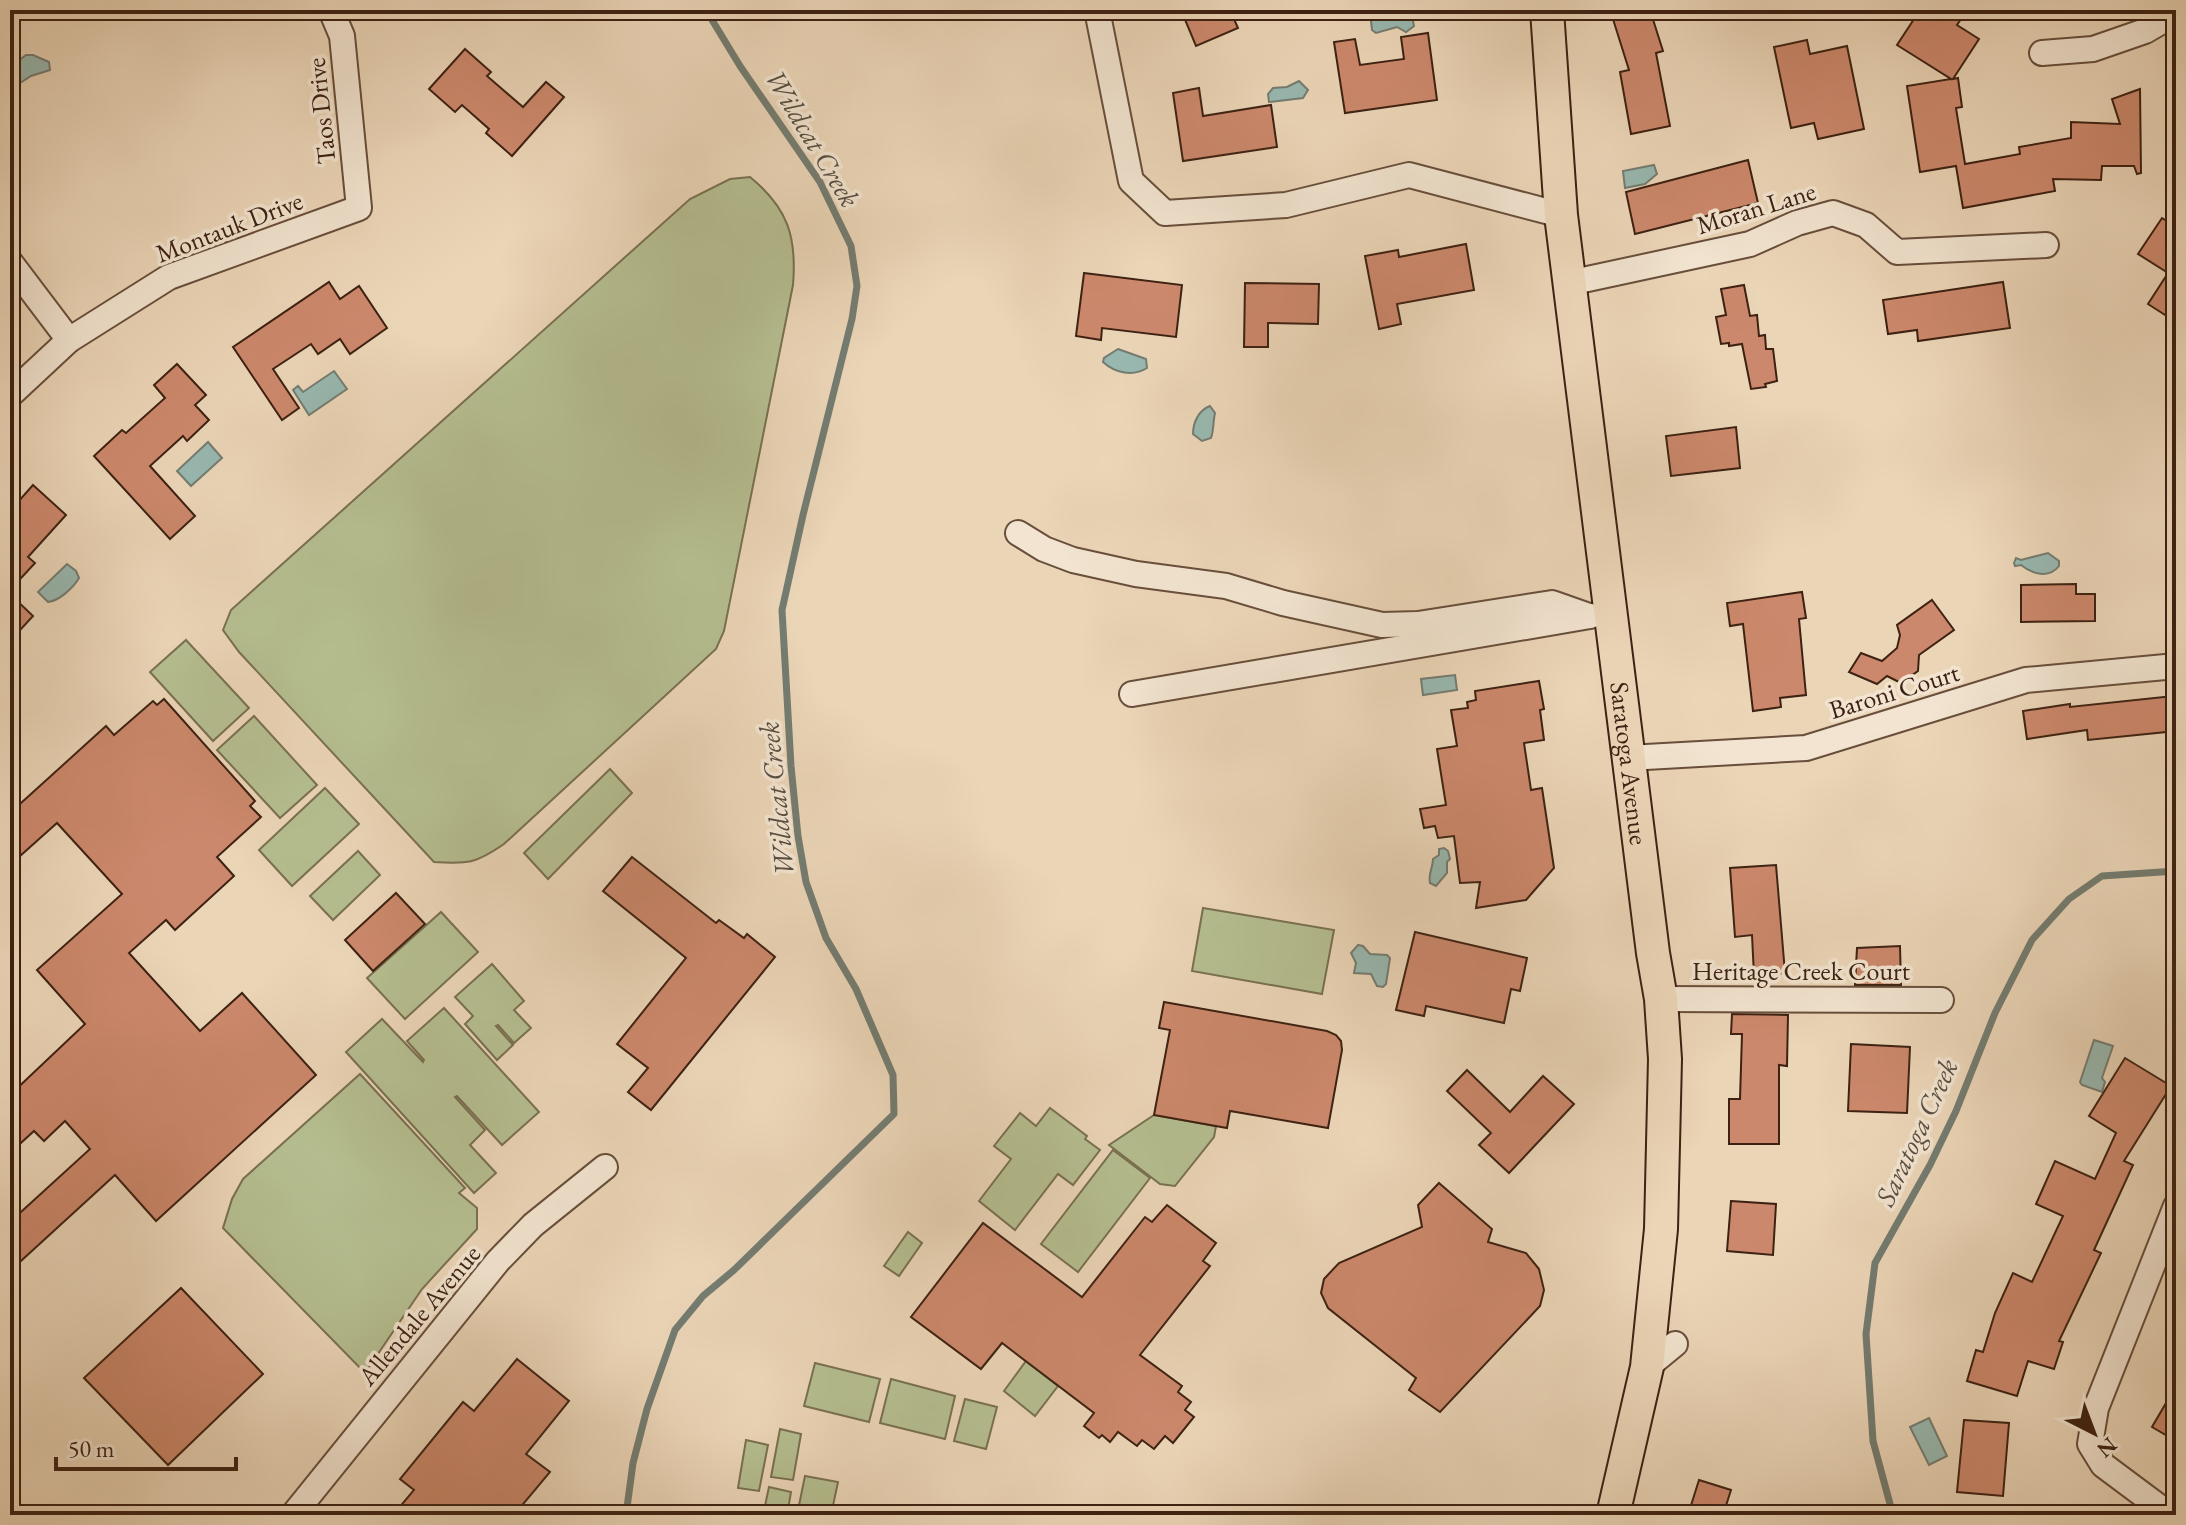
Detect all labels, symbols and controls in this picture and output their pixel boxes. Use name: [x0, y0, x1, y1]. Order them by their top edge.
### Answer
street label: Taos Drive: [298, 56, 344, 166]
water label: Wildcat Creek: [758, 62, 868, 214]
street label: Moran Lane: [1692, 174, 1820, 242]
street label: Montauk Drive: [151, 183, 307, 271]
street label: Baroni Court: [1825, 655, 1963, 727]
street label: Saratoga Avenue: [1602, 680, 1656, 847]
water label: Wildcat Creek: [750, 720, 802, 878]
street label: Heritage Creek Court: [1692, 954, 1910, 988]
water label: Saratoga Creek: [1866, 1052, 1966, 1212]
street label: Allendale Avenue: [349, 1237, 488, 1393]
north arrow: [2054, 1393, 2134, 1473]
scale bar: [56, 1421, 236, 1471]
text: N: [2091, 1431, 2123, 1464]
text: 50 m: [68, 1433, 115, 1464]

